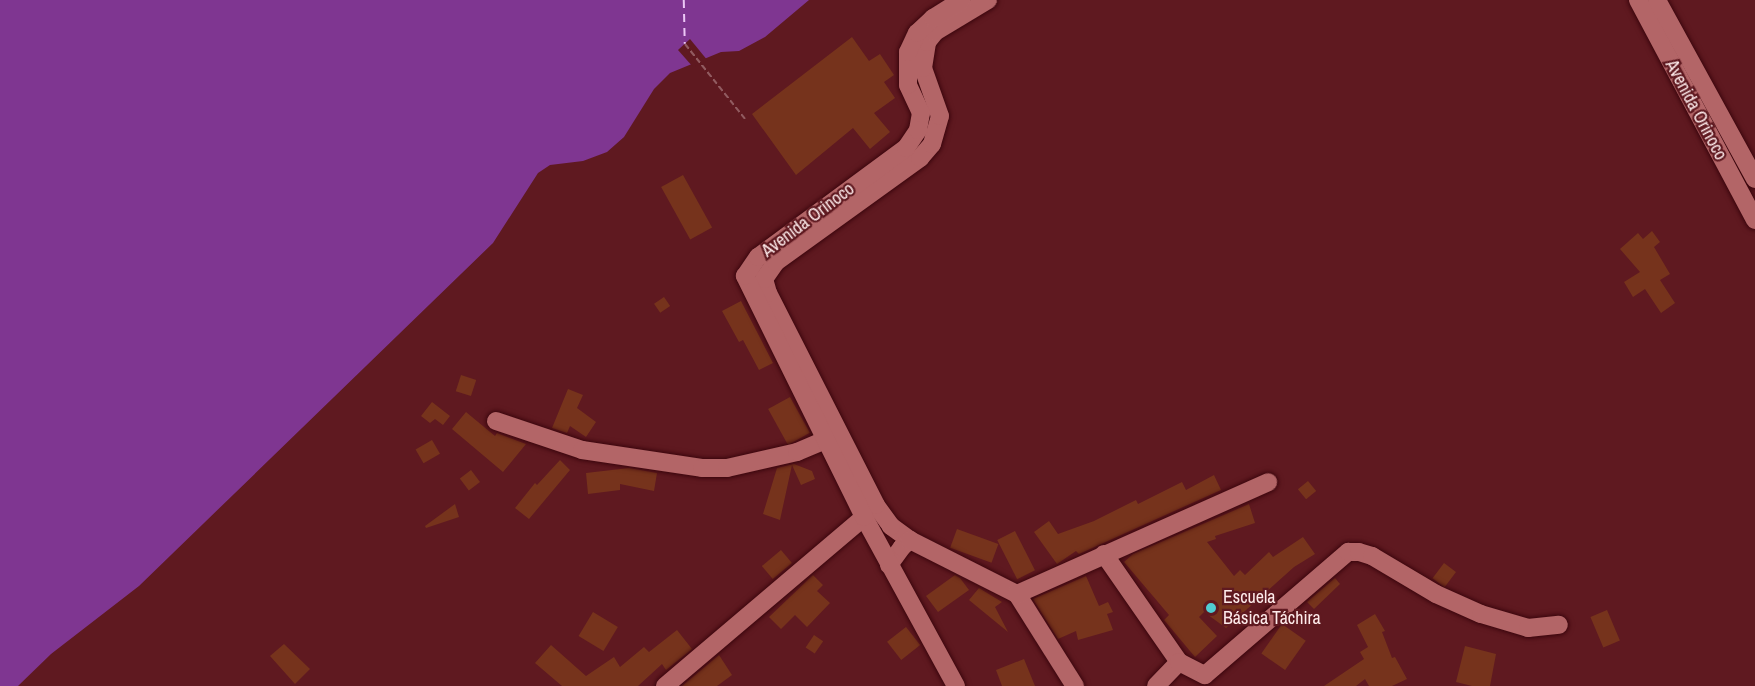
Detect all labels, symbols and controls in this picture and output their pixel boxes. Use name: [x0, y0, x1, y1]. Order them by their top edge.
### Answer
street label: Avenida Orinoco: [1661, 56, 1731, 164]
street label: Avenida Orinoco: [757, 178, 859, 262]
place label: Escuela Básica Táchira: [1223, 587, 1321, 630]
marker: Escuela Básica Táchira: [1204, 601, 1218, 615]

